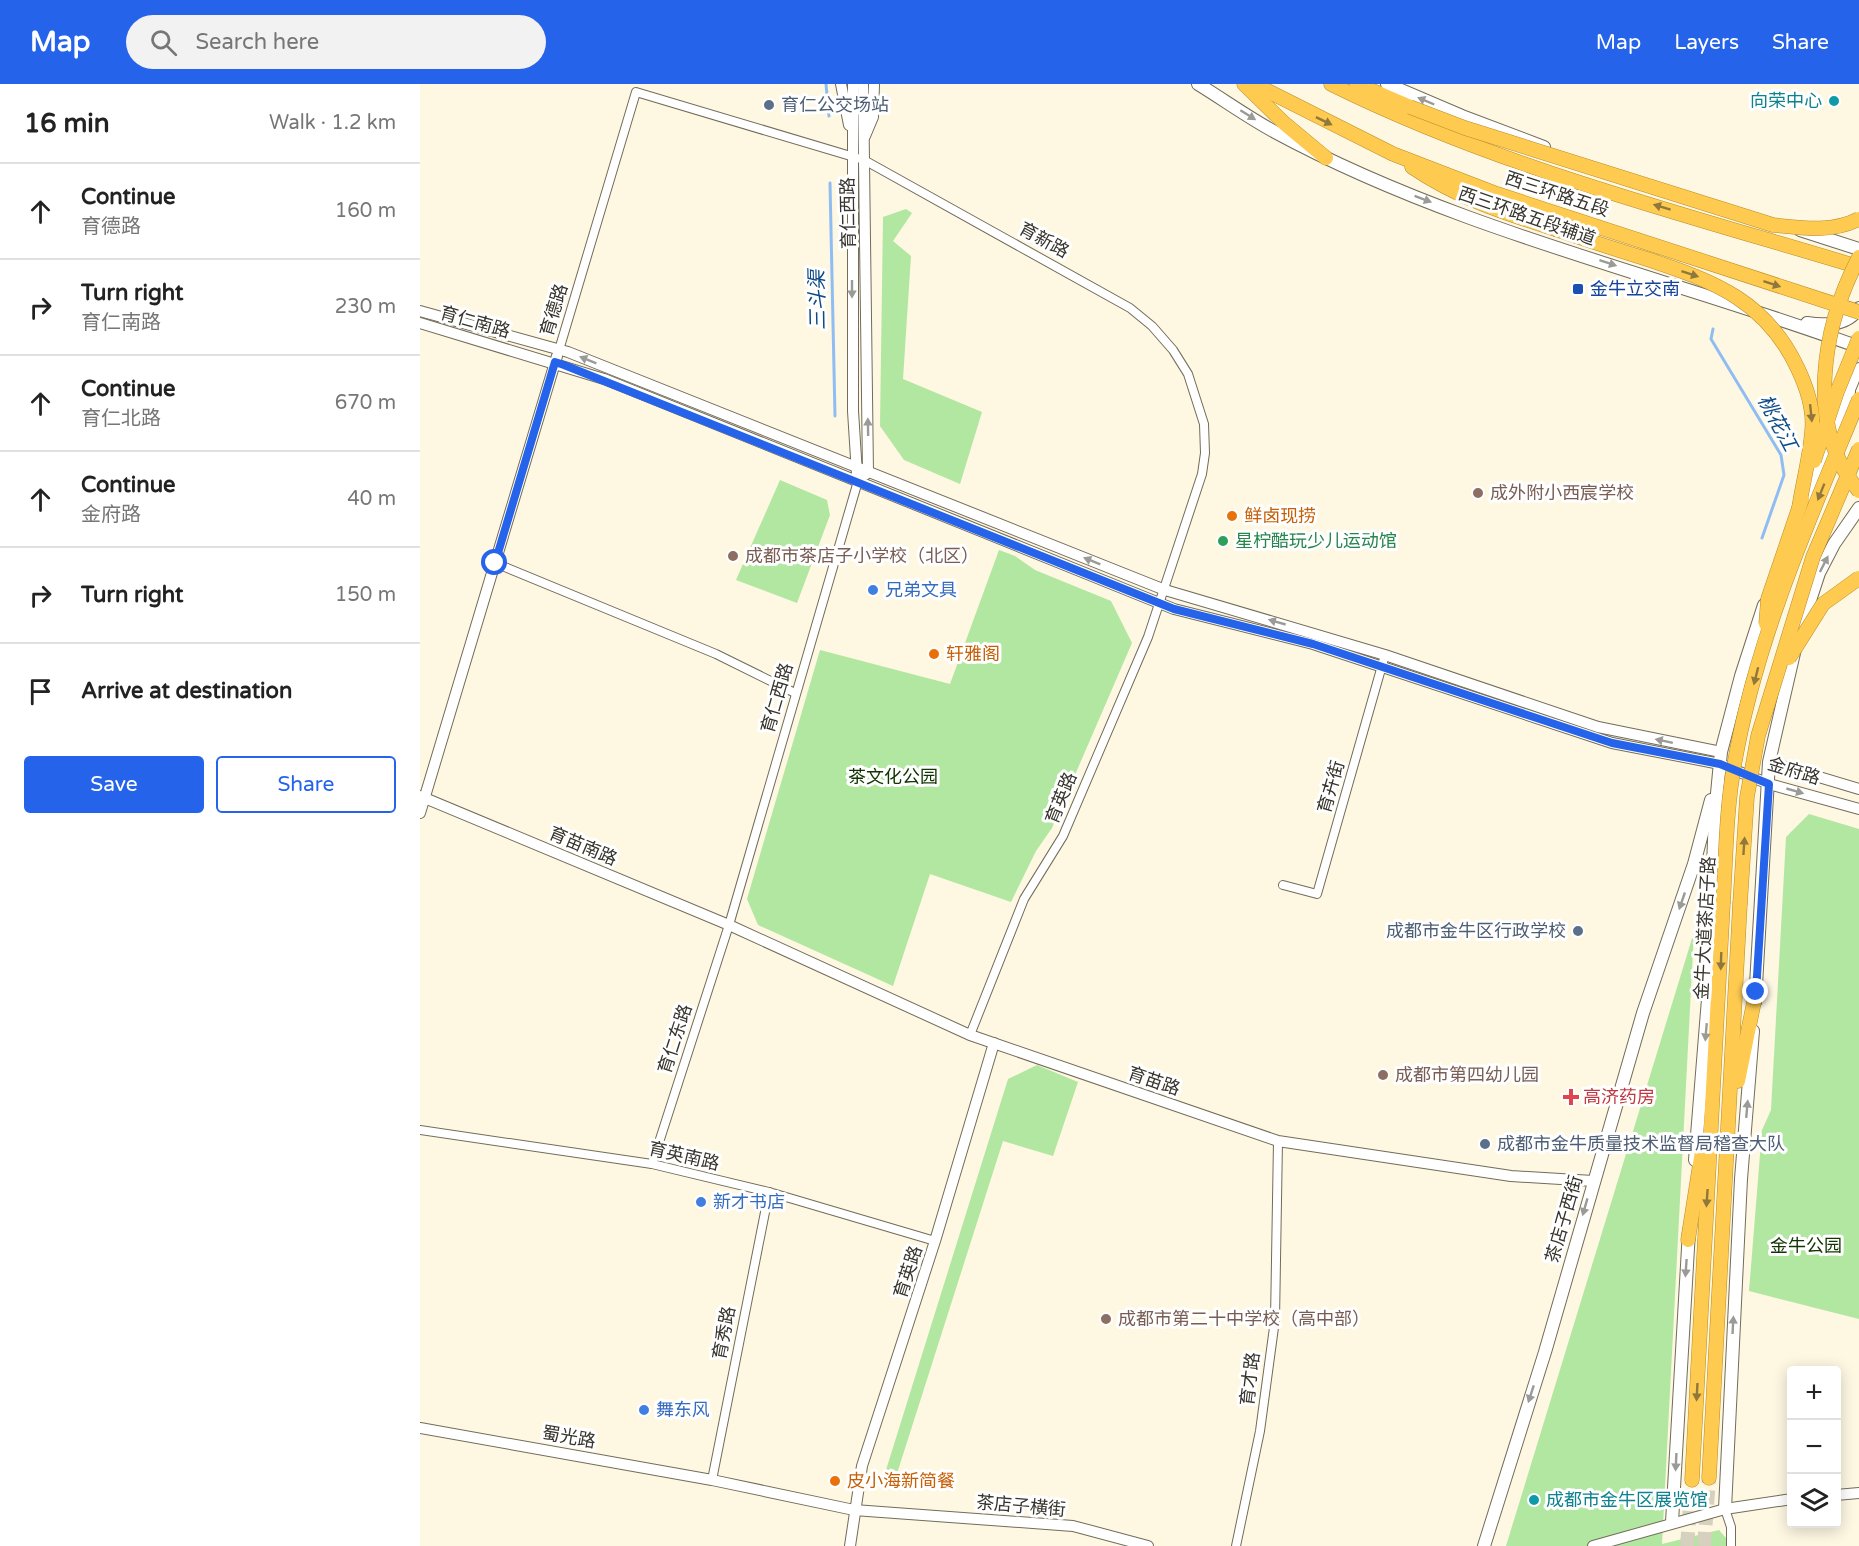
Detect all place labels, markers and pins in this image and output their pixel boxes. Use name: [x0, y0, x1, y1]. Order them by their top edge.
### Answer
place label: 向荣中心: [1750, 90, 1822, 112]
place label: 育仁公交场站: [781, 94, 889, 116]
marker: 向荣中心: [1827, 94, 1841, 108]
marker: 育仁公交场站: [762, 98, 776, 112]
place label: 金牛立交南: [1590, 278, 1680, 300]
marker: 金牛立交南: [1571, 282, 1585, 296]
place label: 成外附小西宸学校: [1490, 482, 1634, 504]
marker: 成外附小西宸学校: [1471, 486, 1485, 500]
place label: 鲜卤现捞: [1244, 505, 1316, 527]
marker: 鲜卤现捞: [1225, 509, 1239, 523]
place label: 星柠酷玩少儿运动馆: [1235, 530, 1397, 552]
marker: 星柠酷玩少儿运动馆: [1216, 534, 1230, 548]
place label: 成都市茶店子小学校（北区）: [745, 545, 979, 567]
marker: 成都市茶店子小学校（北区）: [726, 549, 740, 563]
place label: 兄弟文具: [885, 579, 957, 601]
marker: 兄弟文具: [866, 583, 880, 597]
place label: 轩雅阁: [946, 643, 1000, 665]
marker: 轩雅阁: [927, 647, 941, 661]
place label: 成都市金牛区行政学校: [1386, 920, 1566, 942]
marker: 成都市金牛区行政学校: [1571, 924, 1585, 938]
place label: 成都市第四幼儿园: [1395, 1064, 1539, 1086]
marker: 成都市第四幼儿园: [1376, 1068, 1390, 1082]
place label: 高济药房: [1583, 1086, 1655, 1108]
marker: 高济药房: [1564, 1090, 1578, 1104]
place label: 成都市金牛质量技术监督局稽查大队: [1497, 1133, 1785, 1155]
marker: 成都市金牛质量技术监督局稽查大队: [1478, 1137, 1492, 1151]
place label: 新才书店: [713, 1191, 785, 1213]
marker: 新才书店: [694, 1195, 708, 1209]
place label: 成都市第二十中学校（高中部）: [1118, 1308, 1370, 1330]
marker: 成都市第二十中学校（高中部）: [1099, 1312, 1113, 1326]
place label: 舞东风: [656, 1399, 710, 1421]
marker: 舞东风: [637, 1403, 651, 1417]
place label: 皮小海新简餐: [847, 1470, 955, 1492]
marker: 皮小海新简餐: [828, 1474, 842, 1488]
place label: 成都市金牛区展览馆: [1546, 1489, 1708, 1511]
marker: 成都市金牛区展览馆: [1527, 1493, 1541, 1507]

